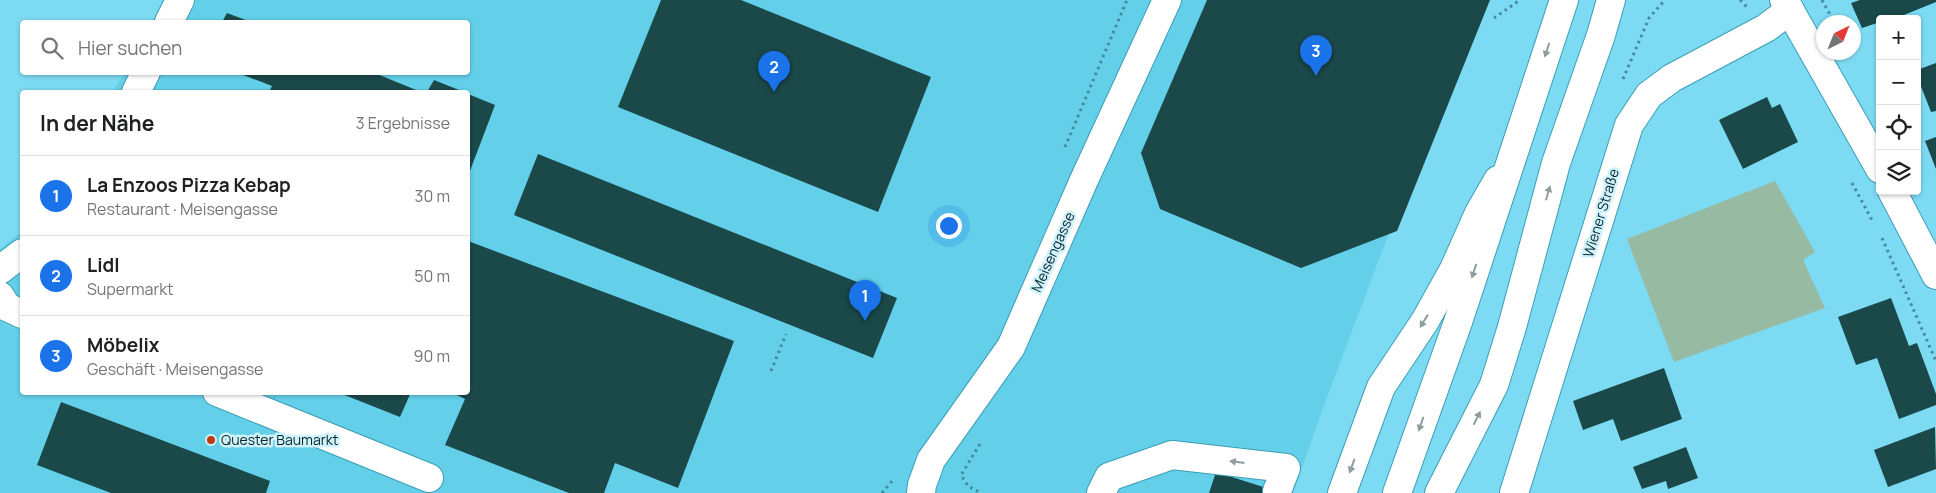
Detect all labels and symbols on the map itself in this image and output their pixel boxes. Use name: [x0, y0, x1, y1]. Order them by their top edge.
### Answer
north arrow: [1816, 15, 1861, 60]
pin: 3: [1300, 35, 1332, 76]
one-way arrow: [1543, 42, 1551, 57]
pin: 2: [758, 51, 790, 92]
street label: Wiener Straße: [1578, 166, 1623, 259]
one-way arrow: [1544, 186, 1552, 201]
street label: Meisengasse: [1026, 209, 1079, 295]
your location: [936, 213, 962, 239]
one-way arrow: [1470, 263, 1478, 278]
pin: 1: [849, 280, 881, 321]
one-way arrow: [1419, 315, 1429, 328]
one-way arrow: [1473, 411, 1481, 425]
one-way arrow: [1417, 417, 1425, 432]
place label: Quester Baumarkt: [221, 430, 339, 449]
marker: Quester Baumarkt: [205, 434, 217, 446]
one-way arrow: [1229, 458, 1245, 466]
one-way arrow: [1348, 458, 1355, 473]

